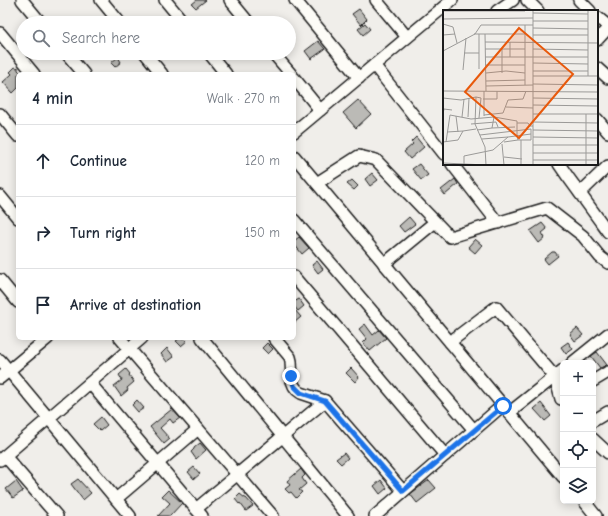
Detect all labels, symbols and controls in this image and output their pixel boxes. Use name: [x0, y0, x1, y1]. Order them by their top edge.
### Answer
inset map: [443, 10, 598, 165]
search box: [16, 16, 296, 60]
icon: search: [30, 27, 52, 49]
text: Search here: [62, 29, 140, 47]
text: 4 min: [32, 89, 73, 108]
text: Walk · 270 m: [207, 91, 280, 106]
icon: ahead: [32, 150, 54, 172]
text: Continue: [70, 152, 127, 170]
text: 120 m: [245, 153, 280, 168]
icon: right: [32, 222, 54, 244]
text: Turn right: [70, 224, 136, 242]
text: 150 m: [245, 225, 280, 240]
icon: arrive: [32, 294, 54, 316]
text: Arrive at destination: [70, 296, 201, 314]
map controls: [560, 360, 596, 504]
button: +: [560, 360, 596, 396]
route end: [282, 367, 300, 385]
button: −: [560, 396, 596, 432]
route start: [494, 397, 512, 415]
button: locate: [560, 432, 596, 468]
button: layers: [560, 468, 596, 504]

